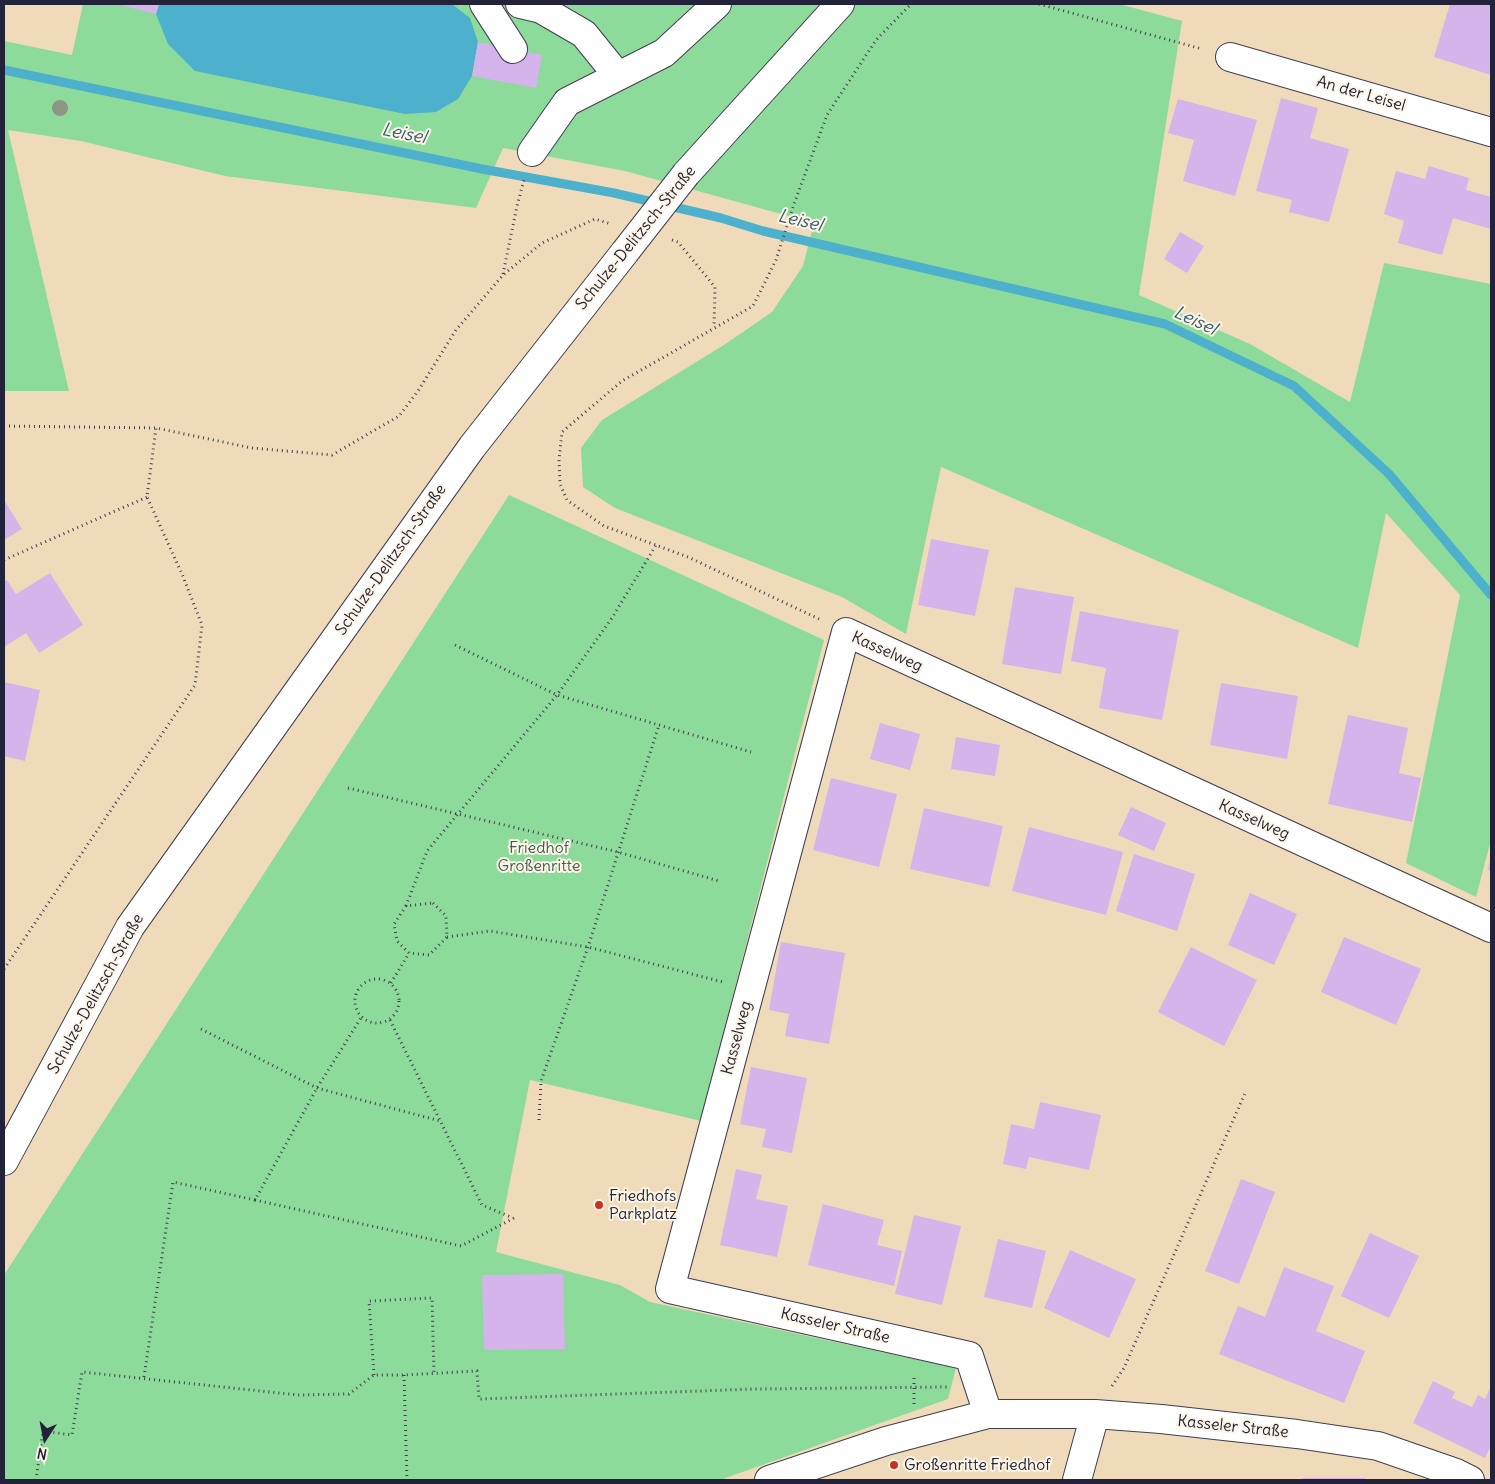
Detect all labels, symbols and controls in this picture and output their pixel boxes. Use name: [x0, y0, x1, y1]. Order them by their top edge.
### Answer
street label: An der Leisel: [1314, 72, 1408, 116]
water label: Leisel: [380, 119, 428, 149]
street label: Schulze-Delitzsch-Straße: [572, 162, 700, 314]
water label: Leisel: [776, 205, 824, 237]
water label: Leisel: [1170, 302, 1220, 340]
street label: Schulze-Delitzsch-Straße: [332, 481, 450, 639]
street label: Kasselweg: [848, 628, 926, 676]
street label: Kasselweg: [1215, 796, 1293, 844]
park label: Friedhof Großenritte: [498, 838, 580, 876]
street label: Schulze-Delitzsch-Straße: [44, 911, 148, 1077]
street label: Kasselweg: [718, 999, 756, 1077]
place label: Friedhofs Parkplatz: [609, 1186, 677, 1224]
marker: Friedhofs Parkplatz: [593, 1199, 605, 1211]
street label: Kasseler Straße: [779, 1304, 891, 1348]
street label: Kasseler Straße: [1177, 1412, 1289, 1442]
north arrow: [20, 1414, 70, 1464]
text: N: [36, 1444, 49, 1463]
place label: Großenritte Friedhof: [904, 1455, 1050, 1475]
marker: Großenritte Friedhof: [888, 1459, 900, 1471]

